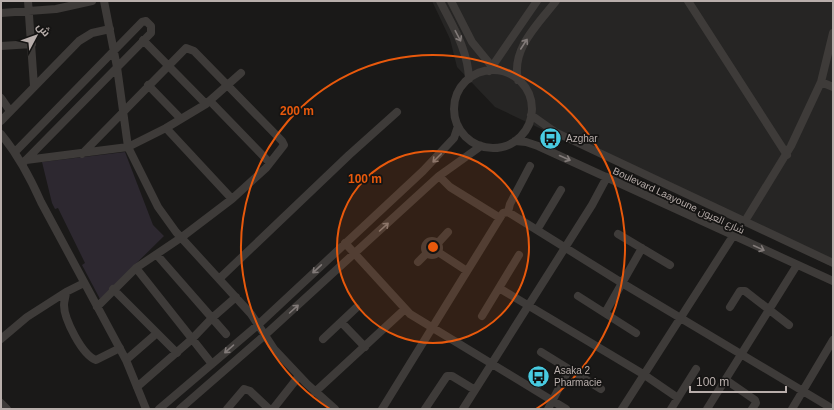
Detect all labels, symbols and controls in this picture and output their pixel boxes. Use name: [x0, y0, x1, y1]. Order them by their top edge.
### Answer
north arrow: [16, 16, 56, 56]
text: ش: [34, 20, 53, 39]
one-way arrow: [454, 29, 462, 41]
one-way arrow: [520, 38, 528, 49]
text: 200 m: [280, 104, 314, 118]
bus stop icon: Azghar: [537, 125, 563, 151]
place label: Azghar: [566, 133, 598, 144]
one-way arrow: [432, 153, 441, 163]
one-way arrow: [558, 155, 570, 162]
street label: Boulevard Laayoune شارع العيون: [611, 165, 746, 237]
text: 100 m: [348, 172, 382, 186]
one-way arrow: [379, 222, 389, 231]
centre of rings: [426, 240, 440, 254]
one-way arrow: [753, 245, 765, 252]
one-way arrow: [312, 264, 322, 274]
one-way arrow: [289, 304, 299, 314]
one-way arrow: [224, 345, 234, 354]
bus stop icon: Asaka 2 Pharmacie: [525, 363, 551, 389]
place label: Asaka 2 Pharmacie: [554, 365, 602, 388]
scale bar: [690, 368, 786, 394]
text: 100 m: [696, 375, 729, 389]

